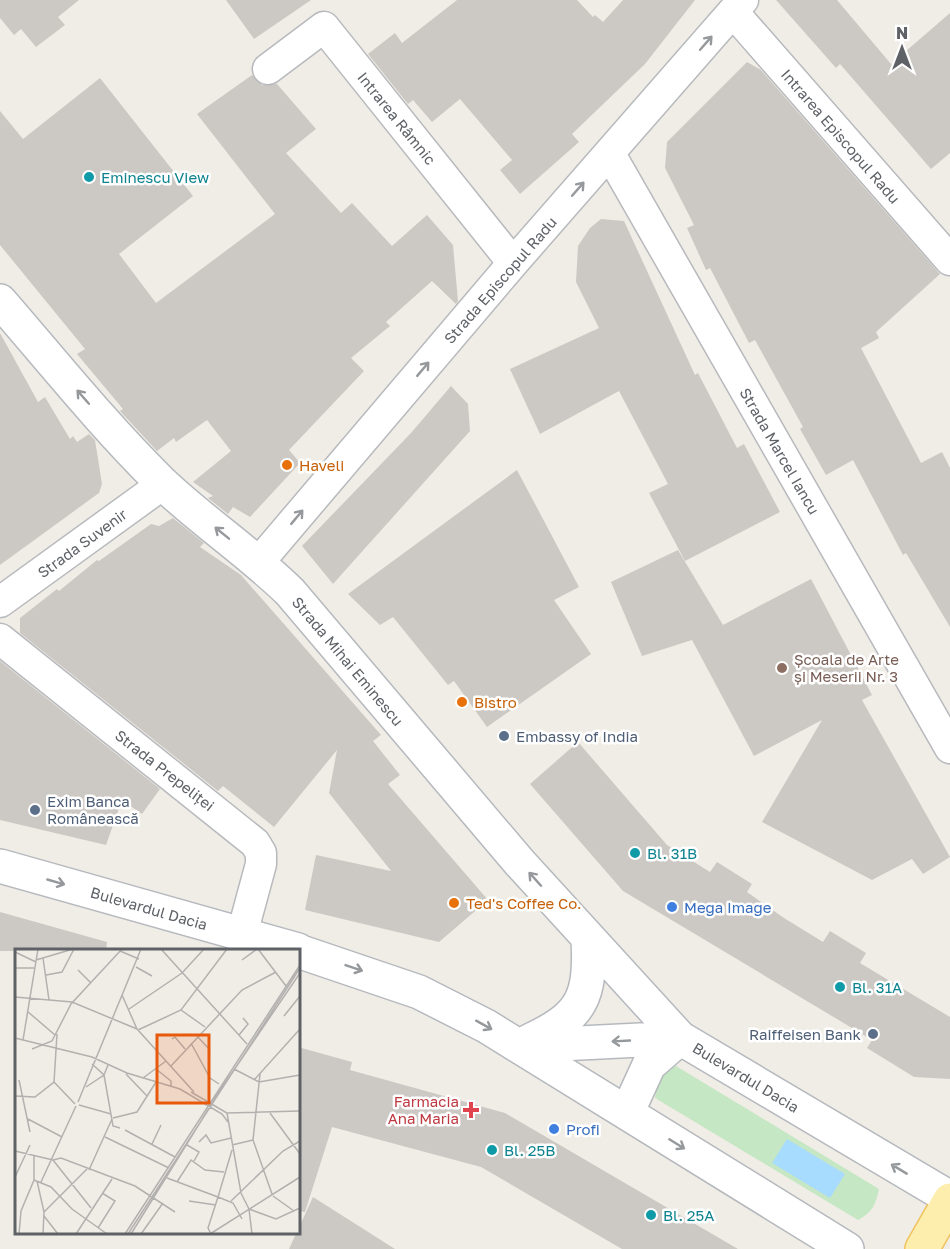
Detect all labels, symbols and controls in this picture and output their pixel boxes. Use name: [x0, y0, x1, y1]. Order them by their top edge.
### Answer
north arrow: [872, 18, 932, 78]
text: N: [896, 23, 908, 43]
one-way arrow: [699, 35, 713, 50]
street label: Intrarea Episcopul Radu: [778, 65, 904, 207]
street label: Intrarea Râmnic: [354, 68, 440, 168]
place label: Eminescu View: [101, 168, 209, 186]
marker: Eminescu View: [82, 170, 96, 184]
one-way arrow: [571, 182, 585, 197]
street label: Strada Episcopul Radu: [440, 213, 560, 347]
one-way arrow: [417, 361, 430, 377]
street label: Strada Marcel Iancu: [736, 385, 824, 517]
one-way arrow: [76, 390, 90, 405]
place label: Haveli: [299, 456, 344, 474]
marker: Haveli: [280, 458, 294, 472]
street label: Strada Suvenir: [34, 505, 130, 581]
one-way arrow: [290, 510, 304, 525]
one-way arrow: [214, 526, 230, 539]
street label: Strada Mihai Eminescu: [289, 593, 407, 729]
place label: Școala de Arte și Meserii Nr. 3: [794, 650, 899, 685]
marker: Școala de Arte și Meserii Nr. 3: [775, 661, 789, 675]
place label: Bistro: [474, 693, 517, 711]
marker: Bistro: [455, 695, 469, 709]
street label: Strada Prepeliței: [112, 726, 218, 814]
place label: Embassy of India: [516, 727, 638, 745]
marker: Embassy of India: [497, 729, 511, 743]
place label: Exim Banca Românească: [47, 792, 139, 827]
marker: Exim Banca Românească: [28, 803, 42, 817]
place label: Bl. 31B: [647, 844, 697, 862]
marker: Bl. 31B: [628, 846, 642, 860]
one-way arrow: [528, 872, 542, 887]
one-way arrow: [46, 877, 65, 888]
street label: Bulevardul Dacia: [88, 883, 210, 933]
place label: Ted's Coffee Co.: [466, 894, 581, 912]
marker: Ted's Coffee Co.: [447, 896, 461, 910]
place label: Mega Image: [684, 898, 772, 916]
marker: Mega Image: [665, 900, 679, 914]
inset map: [15, 949, 300, 1234]
one-way arrow: [344, 964, 363, 975]
place label: Bl. 31A: [852, 978, 902, 996]
marker: Bl. 31A: [833, 980, 847, 994]
one-way arrow: [475, 1019, 492, 1031]
place label: Raiffeisen Bank: [749, 1025, 862, 1043]
marker: Raiffeisen Bank: [866, 1027, 880, 1041]
one-way arrow: [612, 1035, 632, 1046]
street label: Bulevardul Dacia: [690, 1038, 802, 1116]
place label: Farmacia Ana Maria: [388, 1092, 459, 1127]
marker: Farmacia Ana Maria: [464, 1103, 478, 1117]
place label: Profi: [566, 1120, 600, 1138]
marker: Profi: [547, 1122, 561, 1136]
one-way arrow: [668, 1138, 684, 1150]
place label: Bl. 25B: [504, 1141, 555, 1159]
marker: Bl. 25B: [485, 1143, 499, 1157]
one-way arrow: [891, 1163, 908, 1175]
place label: Bl. 25A: [663, 1206, 714, 1224]
marker: Bl. 25A: [644, 1208, 658, 1222]

